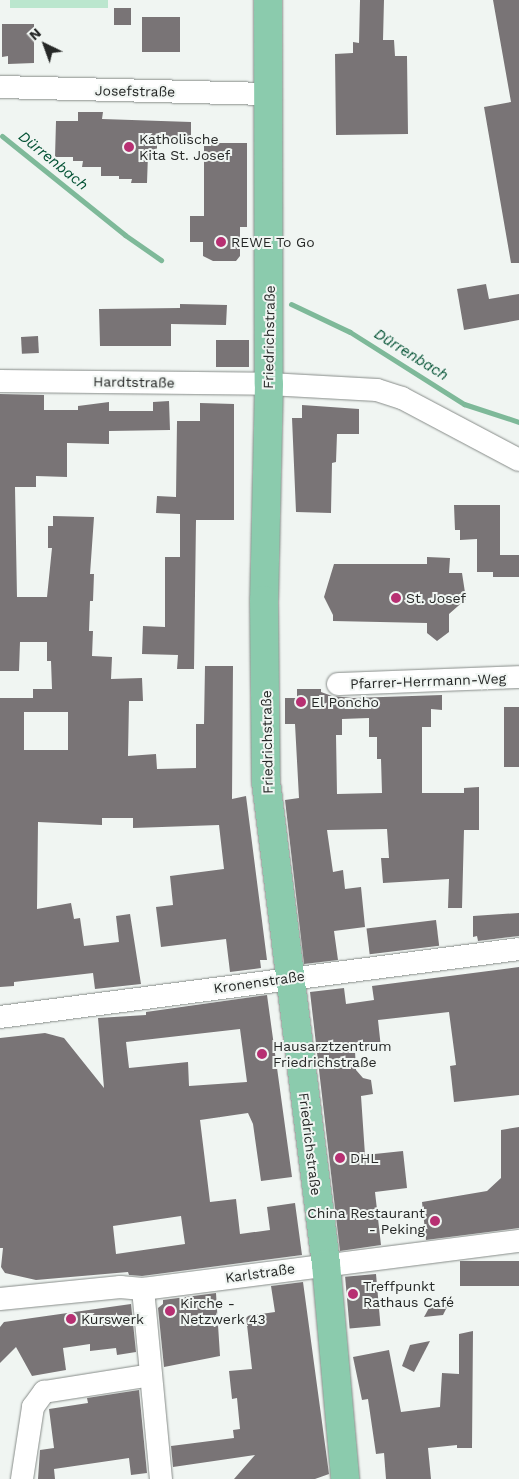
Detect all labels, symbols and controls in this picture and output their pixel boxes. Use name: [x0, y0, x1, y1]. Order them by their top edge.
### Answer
north arrow: [20, 20, 70, 70]
text: N: [26, 24, 44, 43]
street label: Josefstraße: [95, 82, 175, 100]
water label: Dürrenbach: [15, 128, 91, 194]
place label: Katholische Kita St. Josef: [139, 131, 231, 164]
marker: Katholische Kita St. Josef: [123, 141, 135, 153]
place label: REWE To Go: [231, 234, 315, 250]
marker: REWE To Go: [215, 236, 227, 248]
street label: Friedrichstraße: [260, 285, 278, 389]
water label: Dürrenbach: [371, 325, 451, 385]
street label: Hardtstraße: [93, 373, 175, 391]
place label: St. Josef: [406, 590, 466, 606]
marker: St. Josef: [390, 592, 402, 604]
street label: Pfarrer-Herrmann-Weg: [350, 670, 506, 692]
street label: Friedrichstraße: [258, 690, 276, 794]
place label: El Poncho: [311, 694, 379, 710]
marker: El Poncho: [295, 696, 307, 708]
street label: Kronenstraße: [212, 967, 306, 997]
place label: Hausarztzentrum Friedrichstraße: [273, 1038, 392, 1070]
marker: Hausarztzentrum Friedrichstraße: [255, 1047, 269, 1061]
street label: Friedrichstraße: [295, 1092, 325, 1196]
place label: DHL: [350, 1150, 379, 1166]
marker: DHL: [334, 1152, 346, 1164]
place label: China Restaurant - Peking: [307, 1205, 425, 1238]
marker: China Restaurant - Peking: [429, 1215, 441, 1227]
street label: Karlstraße: [224, 1260, 296, 1286]
place label: Treffpunkt Rathaus Café: [363, 1278, 454, 1310]
marker: Treffpunkt Rathaus Café: [347, 1288, 359, 1300]
place label: Kirche - Netzwerk 43: [180, 1295, 266, 1328]
marker: Kirche - Netzwerk 43: [164, 1305, 176, 1317]
place label: Kurswerk: [81, 1311, 144, 1327]
marker: Kurswerk: [65, 1313, 77, 1325]

